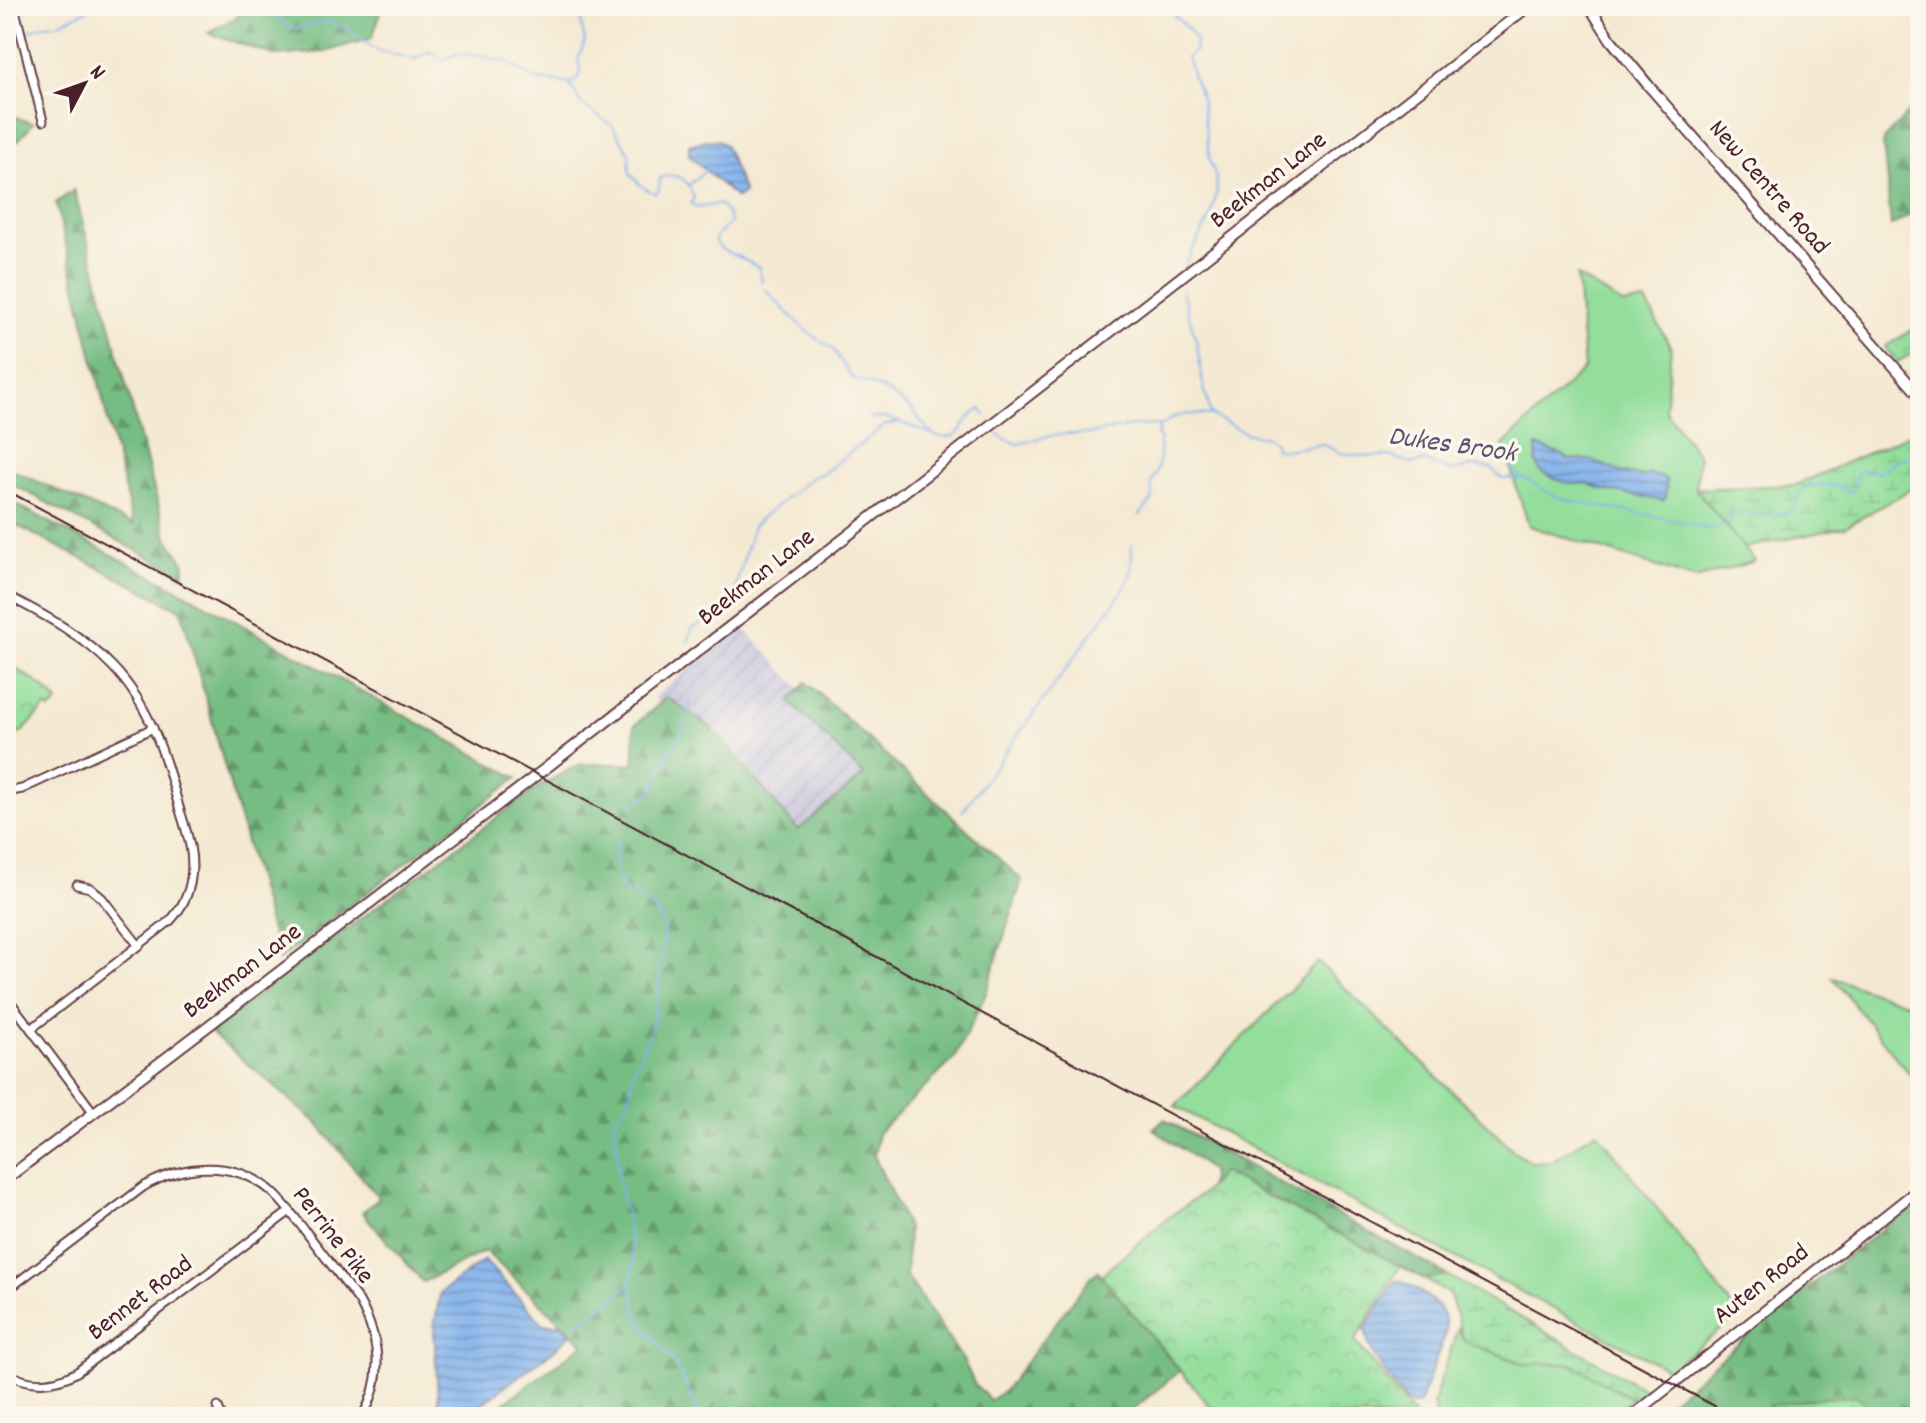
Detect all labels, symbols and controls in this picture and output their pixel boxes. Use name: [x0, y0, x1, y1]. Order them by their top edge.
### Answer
north arrow: [44, 44, 124, 124]
text: N: [81, 59, 112, 88]
street label: New Centre Road: [1699, 112, 1837, 264]
street label: Beekman Lane: [1202, 123, 1336, 239]
water label: Dukes Brook: [1386, 418, 1521, 476]
street label: Beekman Lane: [690, 520, 824, 636]
street label: Beekman Lane: [176, 915, 310, 1029]
street label: Perrine Pike: [282, 1179, 382, 1293]
street label: Auten Road: [1706, 1236, 1818, 1334]
street label: Bennet Road: [81, 1247, 201, 1351]

